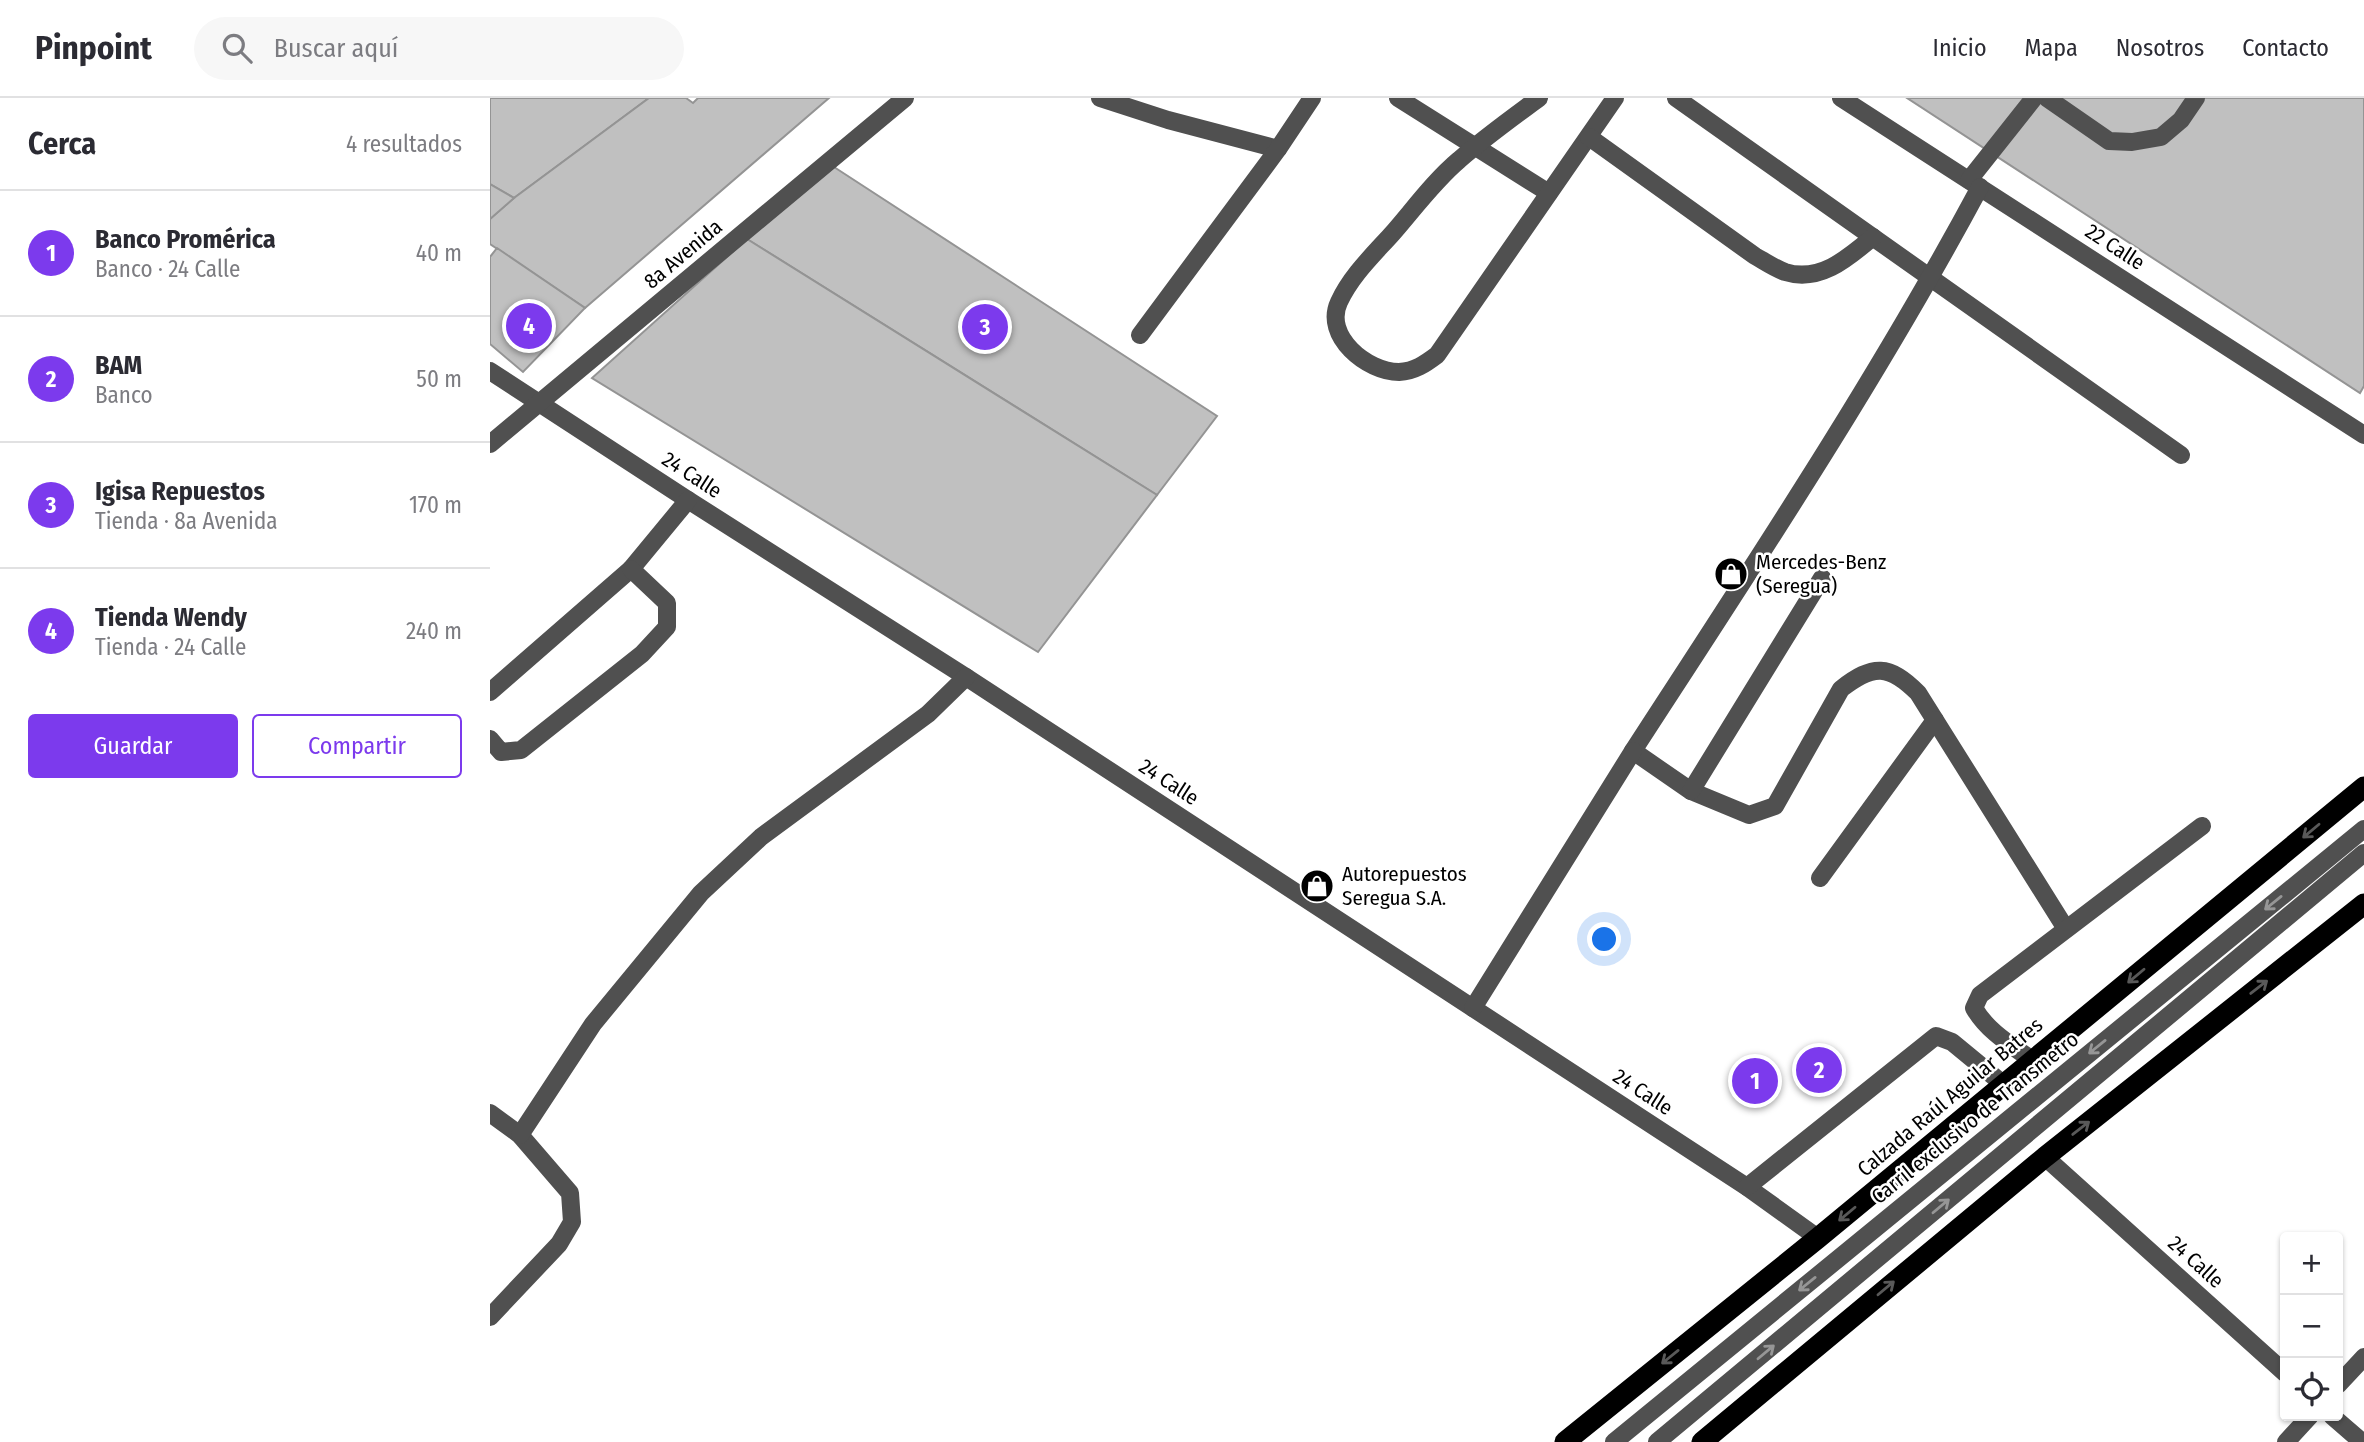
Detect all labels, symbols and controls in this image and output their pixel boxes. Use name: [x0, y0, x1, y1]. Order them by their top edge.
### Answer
search box: [194, 17, 684, 80]
text: Pinpoint: [35, 28, 152, 68]
icon: search: [218, 29, 256, 67]
text: Buscar aquí: [274, 33, 398, 64]
text: Inicio: [1933, 34, 1987, 62]
text: Mapa: [2025, 34, 2078, 62]
text: Nosotros: [2116, 34, 2204, 62]
text: Contacto: [2242, 34, 2329, 62]
text: Cerca: [28, 126, 96, 162]
text: 4 resultados: [346, 130, 462, 158]
street label: 8a Avenida: [639, 214, 727, 294]
street label: 22 Calle: [2081, 218, 2149, 276]
text: Banco Promérica: [95, 224, 276, 255]
text: 1: [46, 239, 56, 267]
text: 40 m: [416, 239, 462, 267]
text: Banco · 24 Calle: [95, 255, 240, 283]
pin: 4: [506, 300, 552, 352]
pin: 3: [962, 301, 1008, 353]
text: BAM: [95, 350, 142, 381]
text: 2: [46, 365, 56, 393]
text: 50 m: [416, 365, 462, 393]
text: Banco: [95, 381, 152, 409]
street label: 24 Calle: [657, 446, 727, 504]
text: Igisa Repuestos: [95, 476, 265, 507]
text: 3: [46, 491, 56, 519]
text: 170 m: [409, 491, 462, 519]
text: Tienda · 8a Avenida: [95, 507, 278, 535]
place label: Mercedes-Benz (Seregua): [1756, 549, 1886, 599]
shop icon: Mercedes-Benz (Seregua): [1712, 555, 1750, 593]
text: Tienda Wendy: [95, 602, 247, 633]
text: 4: [45, 617, 57, 645]
text: 240 m: [406, 617, 462, 645]
text: Tienda · 24 Calle: [95, 633, 246, 661]
button: Guardar: [28, 714, 238, 778]
button: Compartir: [252, 714, 462, 778]
street label: 24 Calle: [1134, 753, 1204, 811]
one-way arrow: [2303, 823, 2321, 839]
place label: Autorepuestos Seregua S.A.: [1342, 861, 1467, 911]
shop icon: Autorepuestos Seregua S.A.: [1298, 867, 1336, 905]
one-way arrow: [2265, 895, 2283, 911]
your location: [1587, 922, 1621, 956]
one-way arrow: [2128, 968, 2146, 984]
one-way arrow: [2250, 980, 2268, 995]
street label: Calzada Raúl Aguilar Batres: [1852, 1012, 2048, 1182]
street label: Carril exclusivo de Transmetro: [1866, 1026, 2084, 1210]
one-way arrow: [2089, 1039, 2107, 1055]
pin: 2: [1796, 1044, 1842, 1096]
pin: 1: [1732, 1055, 1778, 1107]
street label: 24 Calle: [1608, 1063, 1678, 1121]
one-way arrow: [2071, 1121, 2089, 1136]
one-way arrow: [1931, 1198, 1949, 1214]
one-way arrow: [1839, 1206, 1857, 1222]
street label: 24 Calle: [2163, 1230, 2229, 1294]
map controls: [2280, 1232, 2343, 1421]
button: +: [2280, 1232, 2343, 1295]
one-way arrow: [1799, 1276, 1817, 1292]
one-way arrow: [1876, 1280, 1894, 1296]
button: −: [2280, 1295, 2343, 1358]
one-way arrow: [1756, 1344, 1774, 1359]
one-way arrow: [1662, 1349, 1680, 1365]
button: locate: [2280, 1358, 2343, 1421]

